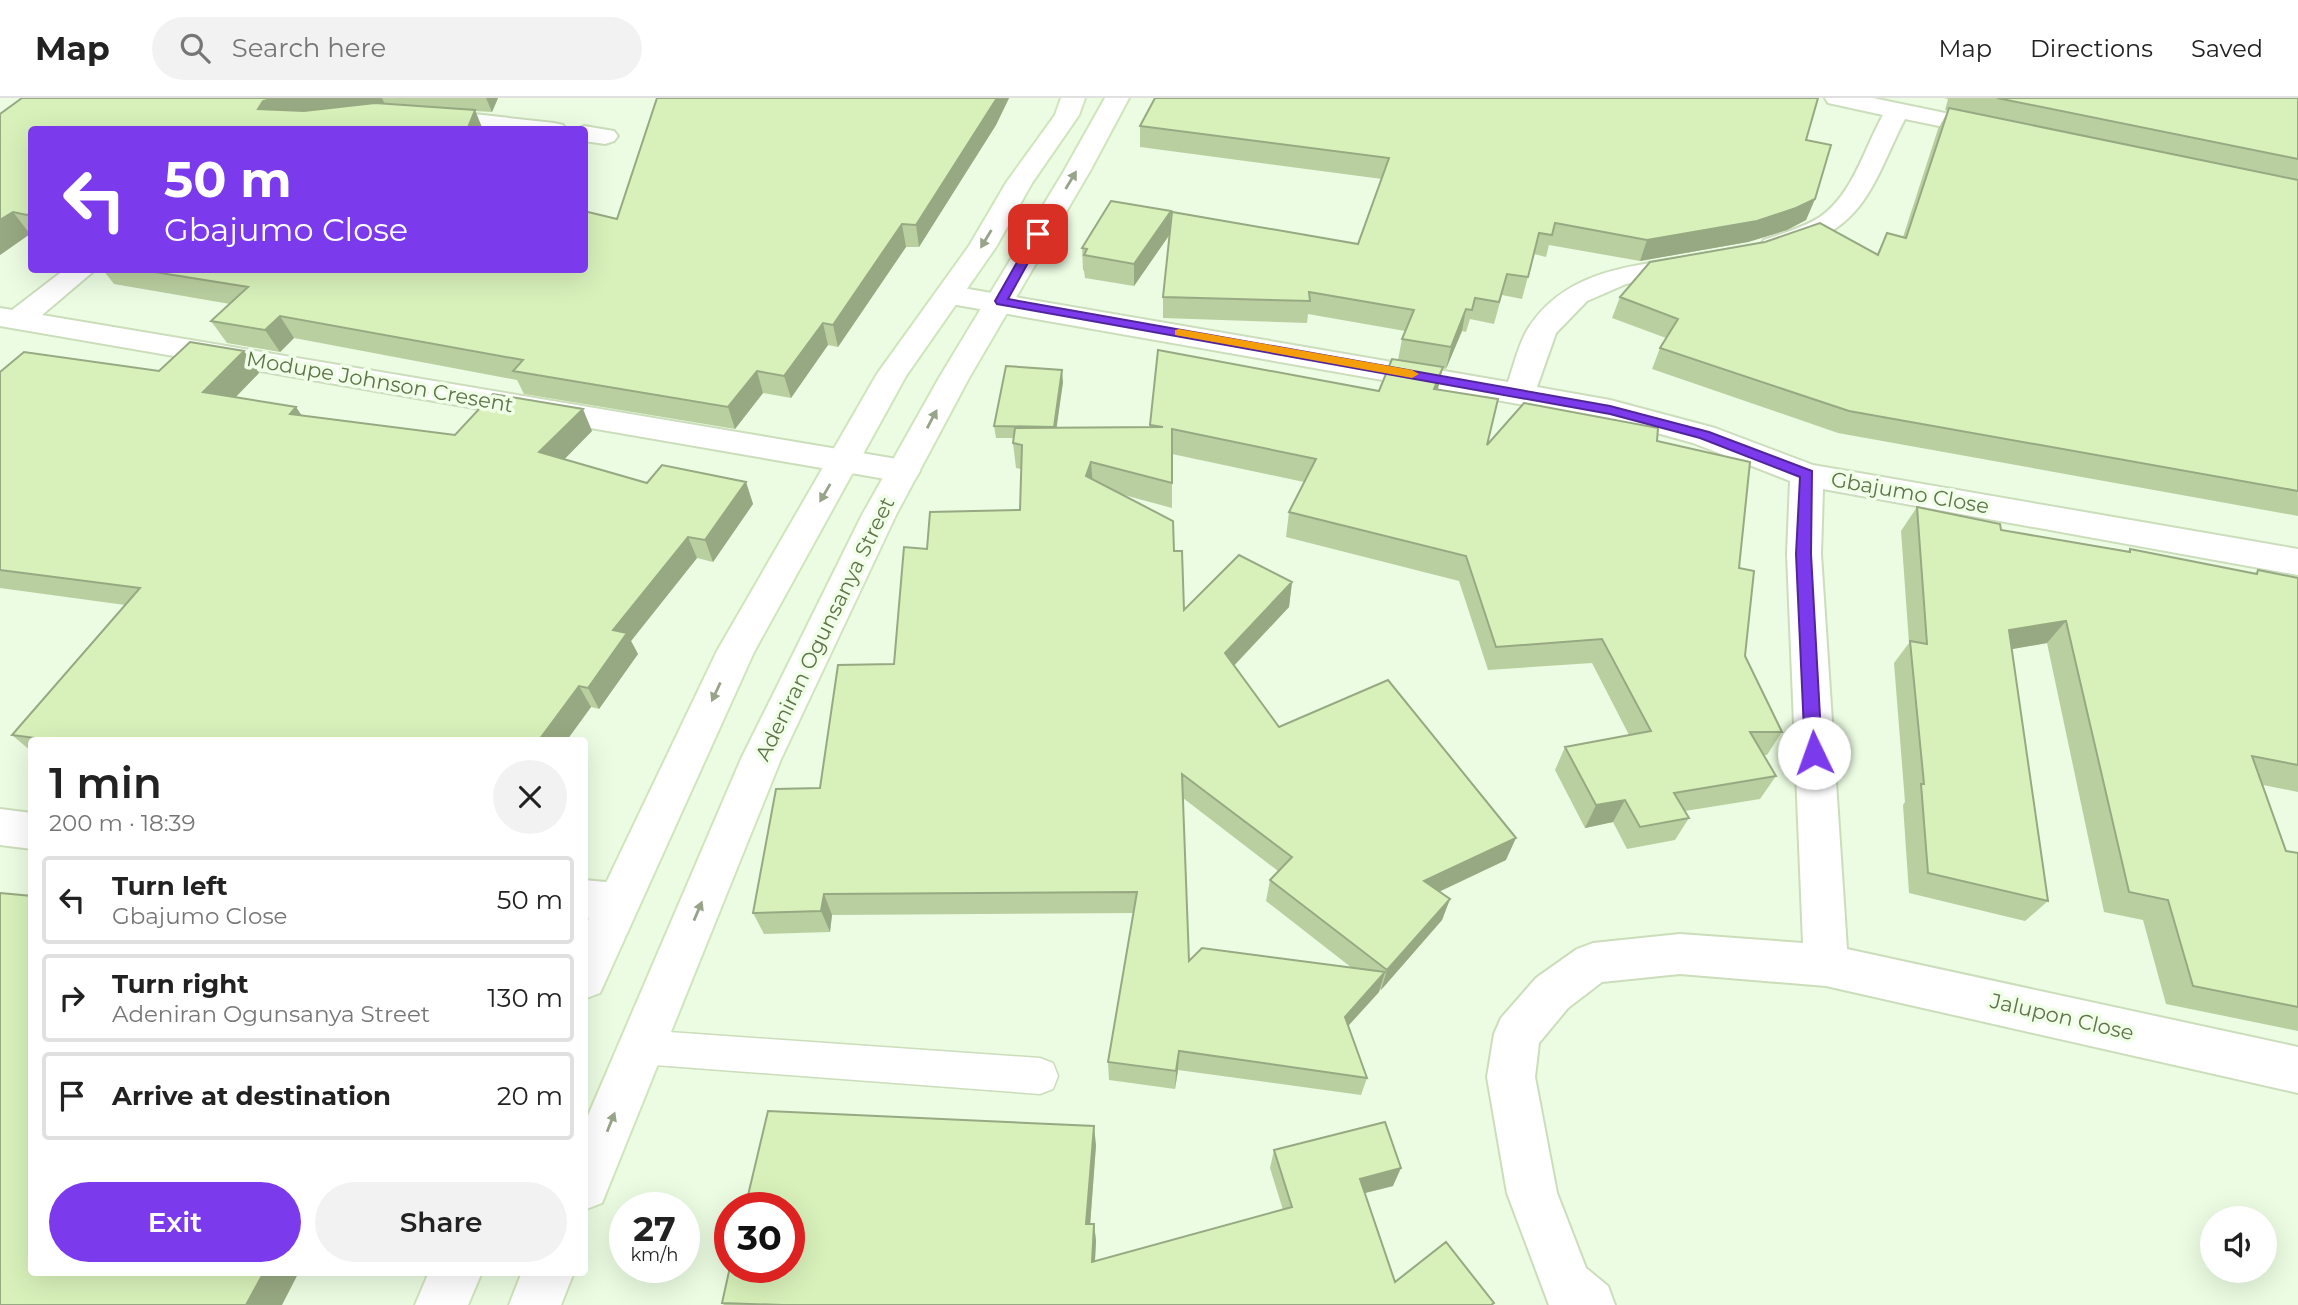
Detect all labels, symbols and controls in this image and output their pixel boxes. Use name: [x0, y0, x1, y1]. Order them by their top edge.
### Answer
search box: [152, 17, 642, 80]
text: Map: [35, 28, 110, 68]
icon: search: [176, 29, 214, 67]
text: Search here: [232, 32, 386, 64]
text: Map: [1939, 34, 1992, 63]
text: Directions: [2030, 34, 2153, 63]
text: Saved: [2191, 34, 2263, 63]
text: 50 m: [164, 150, 292, 209]
icon: left: [49, 154, 140, 245]
one-way arrow: [1064, 170, 1077, 190]
pin: [1008, 204, 1068, 264]
text: Gbajumo Close: [164, 210, 408, 249]
icon: arrive: [1019, 215, 1057, 253]
one-way arrow: [980, 230, 993, 249]
street label: Modupe Johnson Cresent: [245, 346, 515, 417]
one-way arrow: [926, 409, 938, 428]
street label: Gbajumo Close: [1829, 466, 1991, 519]
one-way arrow: [819, 483, 831, 503]
street label: Adeniran Ogunsanya Street: [750, 493, 899, 765]
one-way arrow: [710, 682, 721, 703]
position arrow: [1777, 716, 1851, 790]
text: 1 min: [49, 757, 162, 809]
button: close: [493, 760, 567, 834]
text: 200 m · 18:39: [49, 809, 196, 837]
text: Turn left: [112, 870, 228, 902]
icon: left: [53, 881, 91, 919]
text: 50 m: [497, 884, 563, 916]
one-way arrow: [692, 901, 703, 922]
text: Gbajumo Close: [112, 902, 288, 930]
text: Turn right: [112, 968, 248, 1000]
icon: right: [53, 979, 91, 1017]
text: 130 m: [487, 982, 563, 1014]
street label: Jalupon Close: [1987, 988, 2136, 1045]
text: Adeniran Ogunsanya Street: [112, 1000, 430, 1028]
icon: arrive: [53, 1077, 91, 1115]
text: Arrive at destination: [112, 1080, 391, 1112]
text: 20 m: [497, 1080, 563, 1112]
one-way arrow: [605, 1111, 616, 1132]
button: Exit: [49, 1182, 301, 1262]
button: Share: [315, 1182, 567, 1262]
speed limit sign: 30: [714, 1192, 805, 1283]
map controls: [2200, 1206, 2277, 1283]
button: sound: [2200, 1206, 2277, 1283]
text: 27: [633, 1207, 676, 1250]
text: km/h: [630, 1244, 679, 1266]

